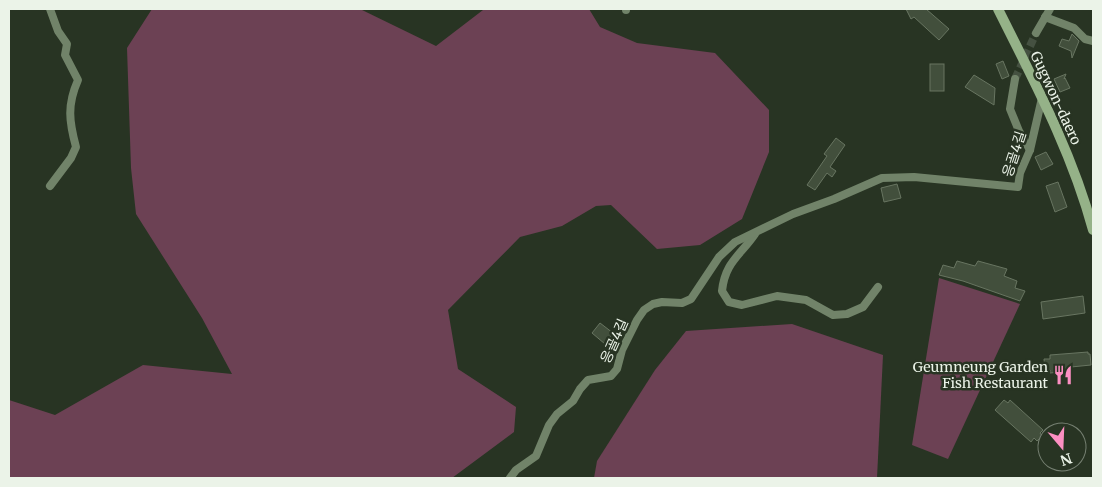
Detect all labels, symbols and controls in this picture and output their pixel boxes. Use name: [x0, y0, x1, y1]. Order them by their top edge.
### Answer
street label: Gugwon-daero: [1026, 48, 1086, 148]
street label: 응골4길: [998, 129, 1030, 179]
street label: 응골4길: [596, 316, 632, 366]
place label: Geumneung Garden Fish Restaurant: [913, 358, 1049, 392]
restaurant icon: Geumneung Garden Fish Restaurant: [1052, 364, 1074, 386]
north arrow: [1037, 422, 1087, 472]
text: N: [1058, 449, 1074, 470]

